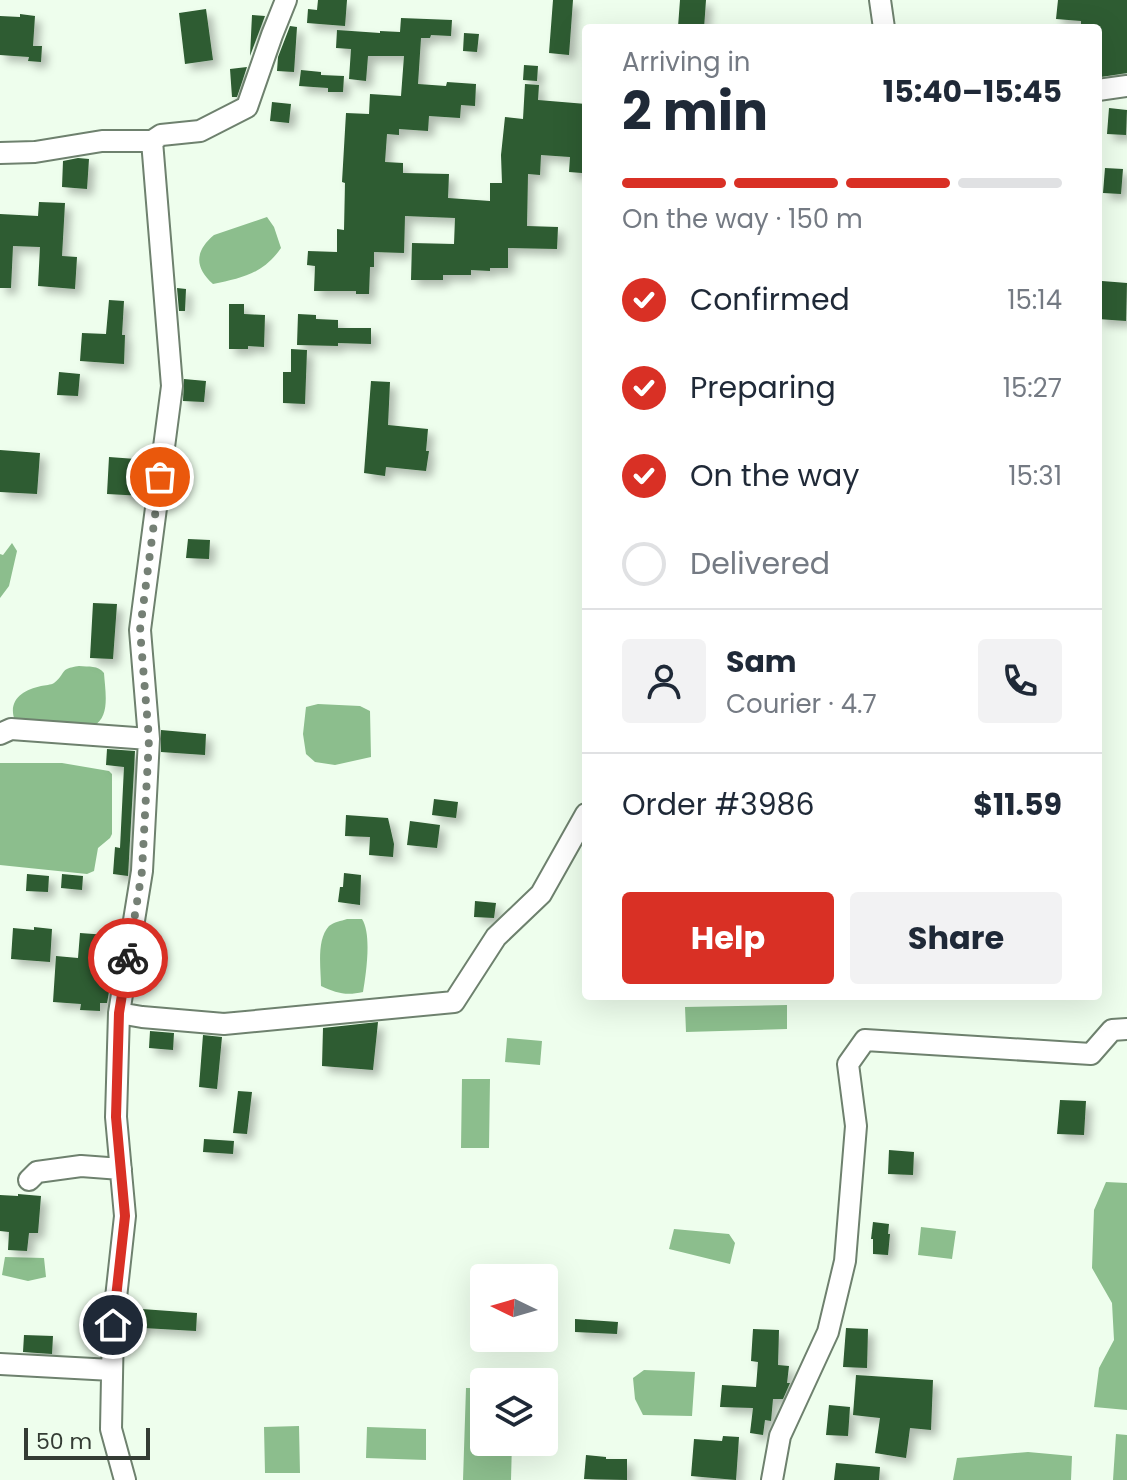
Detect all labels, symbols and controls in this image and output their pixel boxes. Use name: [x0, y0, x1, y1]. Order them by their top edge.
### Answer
text: Arriving in: [622, 44, 751, 80]
text: 15:40–15:45: [883, 70, 1062, 113]
text: 2 min: [622, 75, 768, 148]
text: On the way · 150 m: [622, 201, 863, 237]
icon: check: [622, 278, 666, 322]
text: Confirmed: [690, 278, 850, 321]
text: 15:14: [1007, 282, 1062, 318]
icon: check: [622, 366, 666, 410]
text: Preparing: [690, 366, 836, 409]
text: 15:27: [1003, 370, 1062, 406]
pin: [126, 443, 194, 511]
icon: check: [622, 454, 666, 498]
text: On the way: [690, 454, 859, 497]
icon: bag: [138, 455, 182, 499]
text: 15:31: [1008, 458, 1062, 494]
text: Delivered: [690, 542, 830, 585]
button: person: [622, 639, 706, 723]
button: phone: [978, 639, 1062, 723]
text: Sam: [726, 640, 797, 683]
text: Courier · 4.7: [726, 686, 877, 722]
text: Order #3986: [622, 783, 815, 826]
text: $11.59: [973, 783, 1062, 826]
button: Help: [622, 892, 834, 984]
button: Share: [850, 892, 1062, 984]
courier: [88, 918, 168, 998]
icon: bike: [106, 936, 150, 980]
north arrow: [470, 1264, 558, 1352]
map controls: [470, 1264, 558, 1456]
pin: [79, 1291, 147, 1359]
icon: home: [91, 1303, 135, 1347]
button: layers: [470, 1368, 558, 1456]
scale bar: [24, 1424, 150, 1460]
text: 50 m: [36, 1426, 92, 1457]

